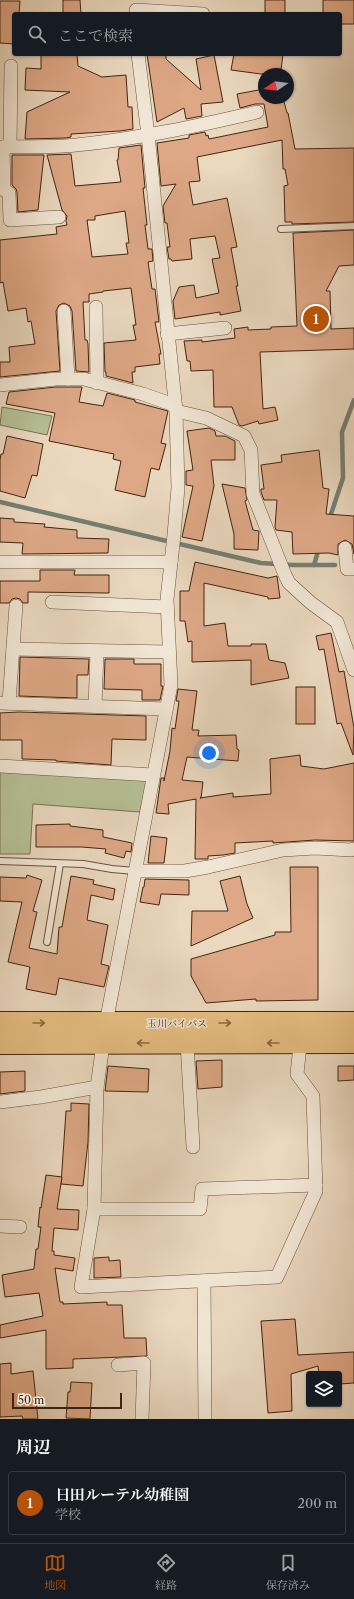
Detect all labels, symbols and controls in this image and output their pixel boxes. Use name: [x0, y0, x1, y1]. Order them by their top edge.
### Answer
search box: [12, 12, 342, 56]
icon: search: [26, 23, 48, 45]
text: ここで検索: [58, 26, 133, 45]
north arrow: [258, 68, 294, 104]
pin: 1: [303, 304, 329, 334]
your location: [199, 743, 219, 763]
street label: 玉川バイパス: [147, 1017, 207, 1030]
one-way arrow: [32, 1019, 45, 1027]
one-way arrow: [218, 1019, 231, 1027]
one-way arrow: [137, 1039, 150, 1047]
one-way arrow: [267, 1039, 280, 1047]
map controls: [306, 1371, 342, 1407]
button: layers: [306, 1371, 342, 1407]
scale bar: [12, 1391, 122, 1410]
text: 50 m: [18, 1393, 44, 1407]
text: 周辺: [16, 1437, 50, 1457]
text: 日田ルーテル幼稚園: [55, 1485, 189, 1504]
text: 1: [27, 1495, 33, 1511]
text: 200 m: [297, 1495, 337, 1511]
text: 学校: [55, 1506, 81, 1522]
tab: 地図: [44, 1552, 66, 1592]
tab: 経路: [155, 1552, 177, 1592]
tab: 保存済み: [266, 1552, 310, 1592]

